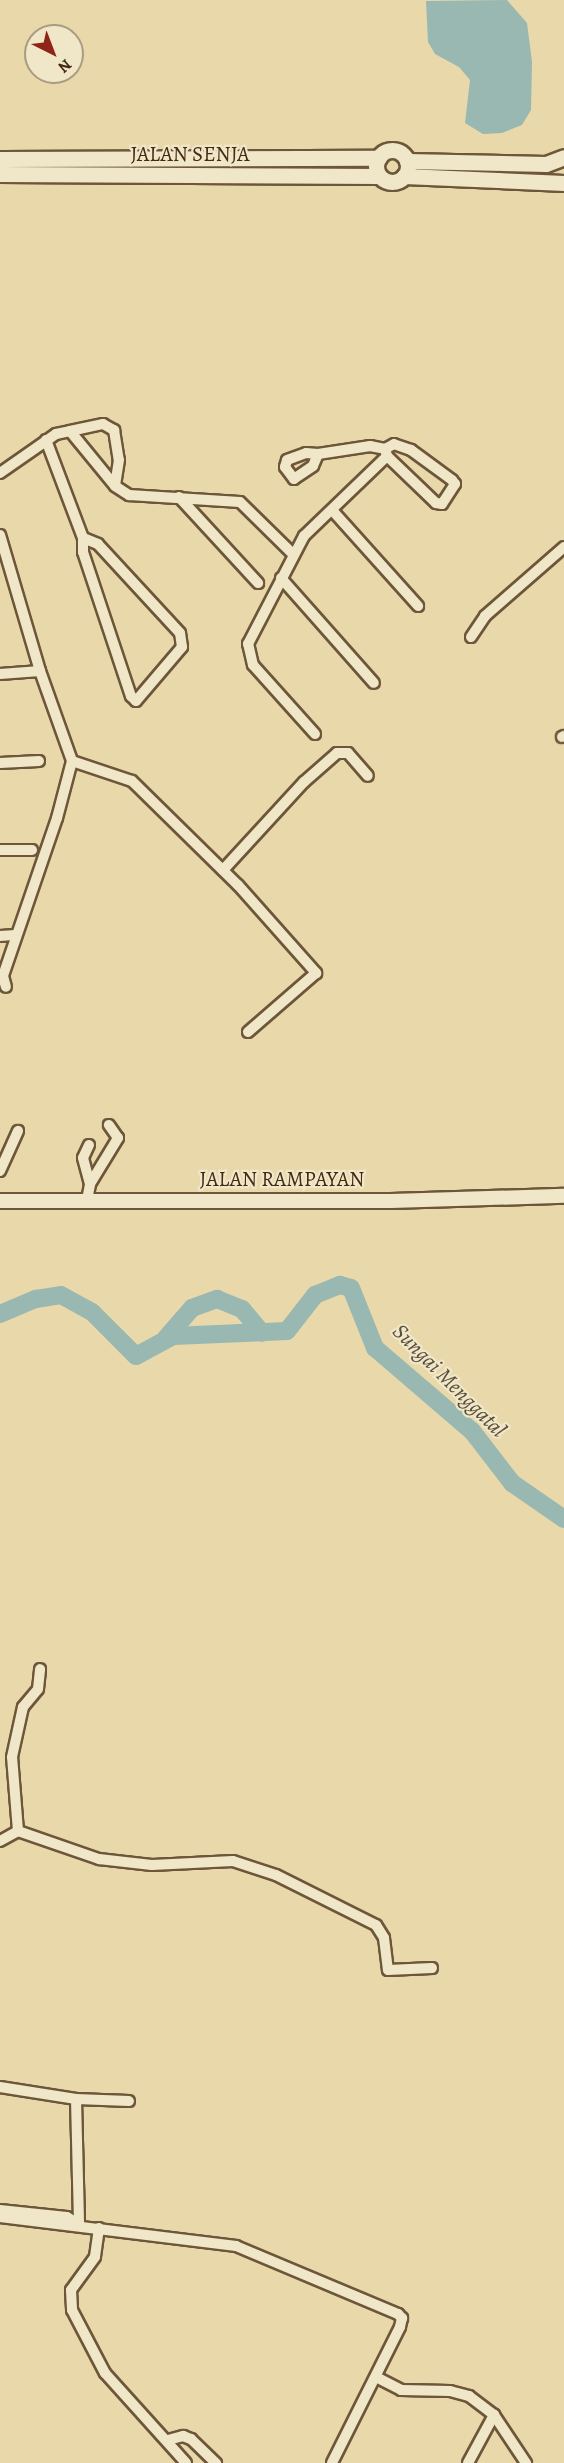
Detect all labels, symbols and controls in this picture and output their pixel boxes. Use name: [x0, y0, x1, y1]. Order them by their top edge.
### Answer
north arrow: [24, 24, 84, 84]
text: N: [53, 54, 76, 78]
street label: JALAN SENJA: [130, 141, 250, 167]
street label: JALAN RAMPAYAN: [200, 1166, 364, 1192]
water label: Sungai Menggatal: [387, 1319, 511, 1443]

